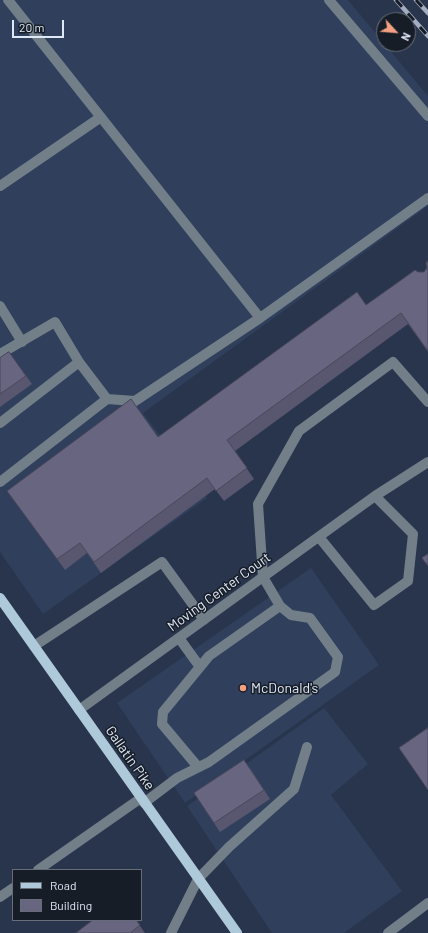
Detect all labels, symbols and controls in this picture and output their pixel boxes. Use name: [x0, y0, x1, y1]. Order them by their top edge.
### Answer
scale bar: [14, 12, 66, 38]
north arrow: [376, 12, 416, 52]
text: 20 m: [19, 20, 45, 34]
text: N: [399, 31, 414, 43]
street label: Moving Center Court: [164, 549, 274, 635]
place label: McDonald's: [251, 680, 318, 696]
marker: McDonald's: [238, 683, 248, 693]
street label: Gallatin Pike: [102, 723, 158, 793]
legend: [12, 869, 142, 921]
text: Road: [50, 878, 77, 892]
text: Building: [50, 898, 92, 912]

